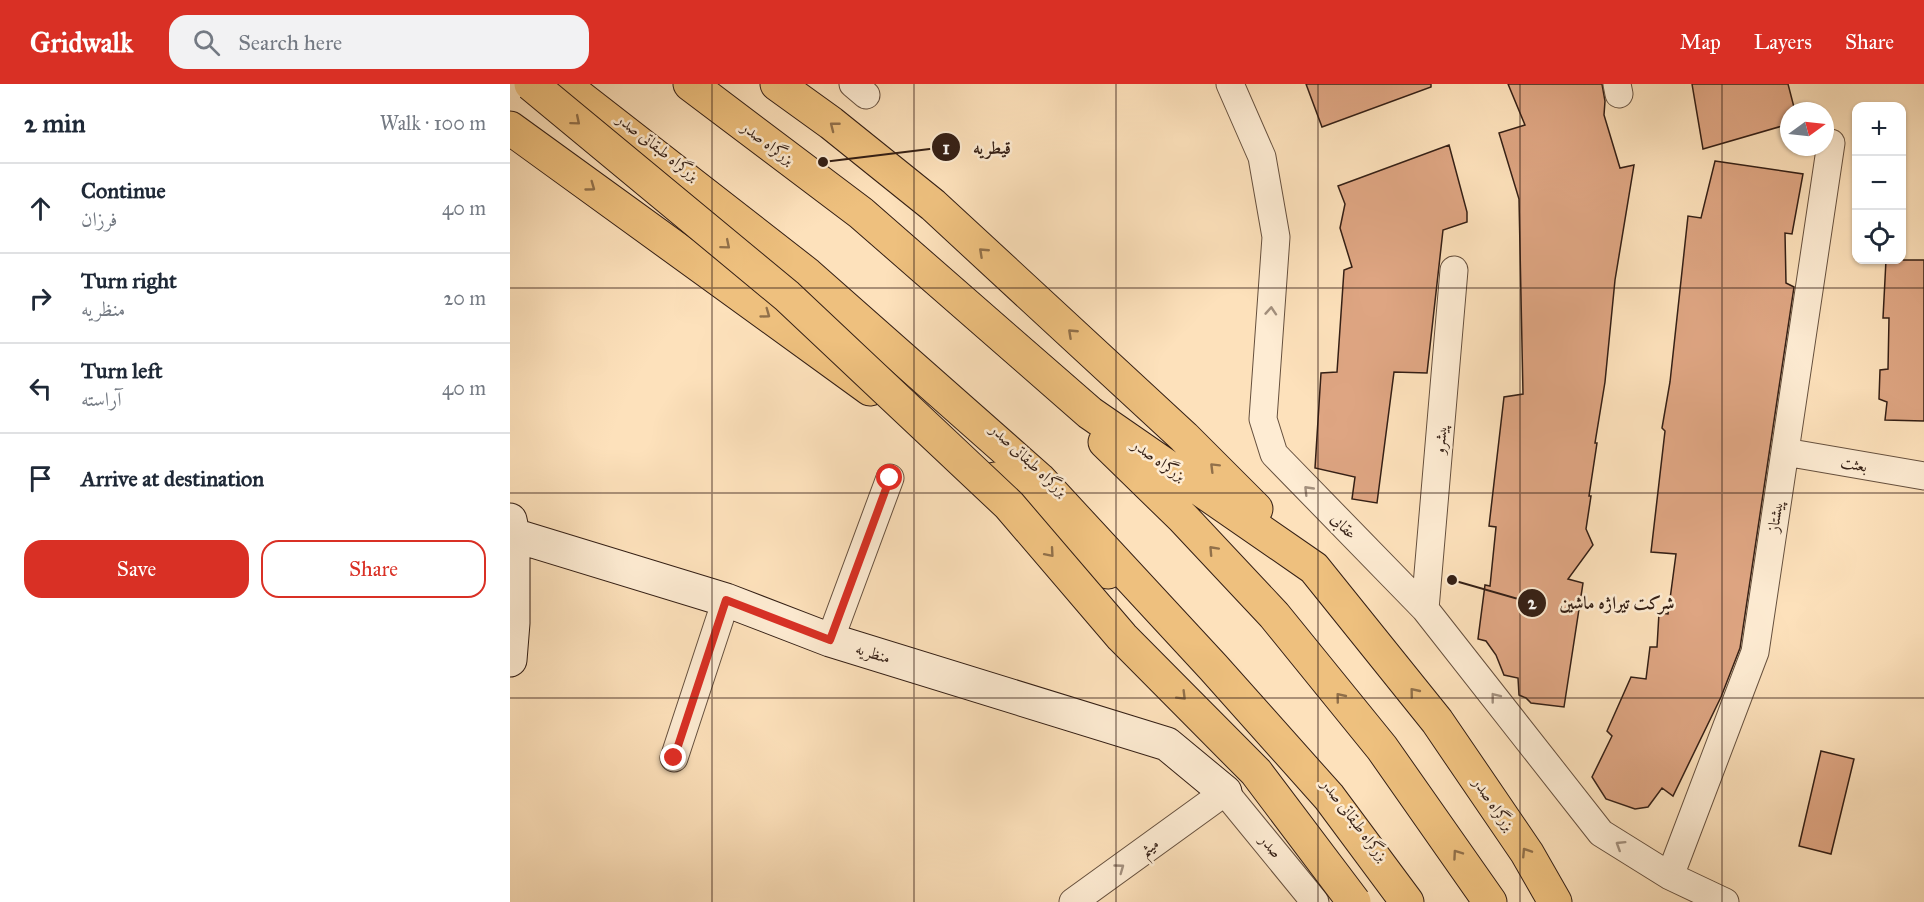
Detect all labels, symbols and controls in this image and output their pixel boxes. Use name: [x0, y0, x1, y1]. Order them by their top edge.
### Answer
search box: [169, 15, 589, 69]
text: Gridwalk: [30, 25, 133, 60]
icon: search: [190, 26, 223, 59]
text: Search here: [238, 29, 342, 56]
text: Map: [1680, 29, 1721, 55]
text: Layers: [1754, 29, 1812, 55]
text: Share: [1845, 29, 1894, 55]
north arrow: [1780, 102, 1834, 156]
map controls: [1852, 102, 1906, 264]
button: +: [1852, 102, 1906, 156]
text: 2 min: [24, 107, 85, 139]
street label: بزرگراه طبقاتی صدر: [611, 107, 703, 186]
text: Walk · 100 m: [380, 111, 486, 135]
one-way arrow: [569, 114, 580, 125]
street label: بزرگراه صدر: [736, 115, 799, 170]
one-way arrow: [830, 122, 841, 133]
callout: قیطریه: [931, 129, 1023, 165]
text: 1: [942, 137, 950, 159]
text: قیطریه: [973, 137, 1011, 160]
button: −: [1852, 156, 1906, 210]
text: Continue: [81, 177, 166, 204]
one-way arrow: [585, 180, 596, 191]
icon: ahead: [24, 192, 57, 225]
text: 40 m: [442, 196, 486, 220]
text: فرزان: [81, 207, 118, 231]
button: locate: [1852, 210, 1906, 264]
one-way arrow: [719, 238, 730, 249]
one-way arrow: [980, 248, 991, 259]
text: Turn right: [81, 267, 177, 294]
icon: right: [24, 282, 57, 315]
text: 20 m: [443, 286, 486, 310]
text: منظریه: [81, 297, 125, 321]
one-way arrow: [760, 306, 771, 317]
one-way arrow: [1264, 306, 1277, 315]
one-way arrow: [1068, 329, 1078, 340]
text: Turn left: [81, 357, 163, 384]
icon: left: [24, 372, 57, 405]
text: 40 m: [442, 376, 486, 400]
text: آراسته: [81, 387, 121, 411]
street label: بزرگراه طبقاتی صدر: [984, 417, 1072, 501]
street label: پیشرو: [1429, 423, 1453, 457]
street label: بزرگراه صدر: [1126, 433, 1190, 486]
street label: بعثت: [1839, 452, 1869, 476]
icon: arrive: [24, 462, 57, 495]
one-way arrow: [1210, 463, 1221, 474]
route start: [876, 464, 902, 490]
text: Arrive at destination: [81, 465, 264, 492]
one-way arrow: [1305, 486, 1316, 497]
street label: پیشتاز: [1763, 499, 1789, 536]
street label: عقابی: [1326, 509, 1361, 544]
button: Save: [24, 540, 249, 598]
button: Share: [261, 540, 486, 598]
one-way arrow: [1043, 546, 1054, 557]
one-way arrow: [1209, 546, 1220, 557]
callout: شرکت تیراژه ماشین: [1517, 585, 1686, 621]
text: 2: [1528, 592, 1538, 614]
text: شرکت تیراژه ماشین: [1559, 592, 1675, 615]
street label: منظریه: [853, 639, 893, 668]
one-way arrow: [1410, 688, 1421, 699]
one-way arrow: [1174, 689, 1185, 700]
one-way arrow: [1337, 693, 1348, 704]
one-way arrow: [1491, 693, 1502, 704]
route end: [660, 744, 686, 770]
street label: بزرگراه صدر: [1467, 771, 1520, 835]
street label: بزرگراه طبقاتی صدر: [1316, 773, 1393, 866]
street label: صدر: [1254, 829, 1286, 862]
street label: میثم: [1136, 834, 1166, 866]
one-way arrow: [1616, 840, 1626, 852]
one-way arrow: [1521, 848, 1533, 858]
one-way arrow: [1453, 849, 1464, 860]
one-way arrow: [1114, 864, 1125, 875]

